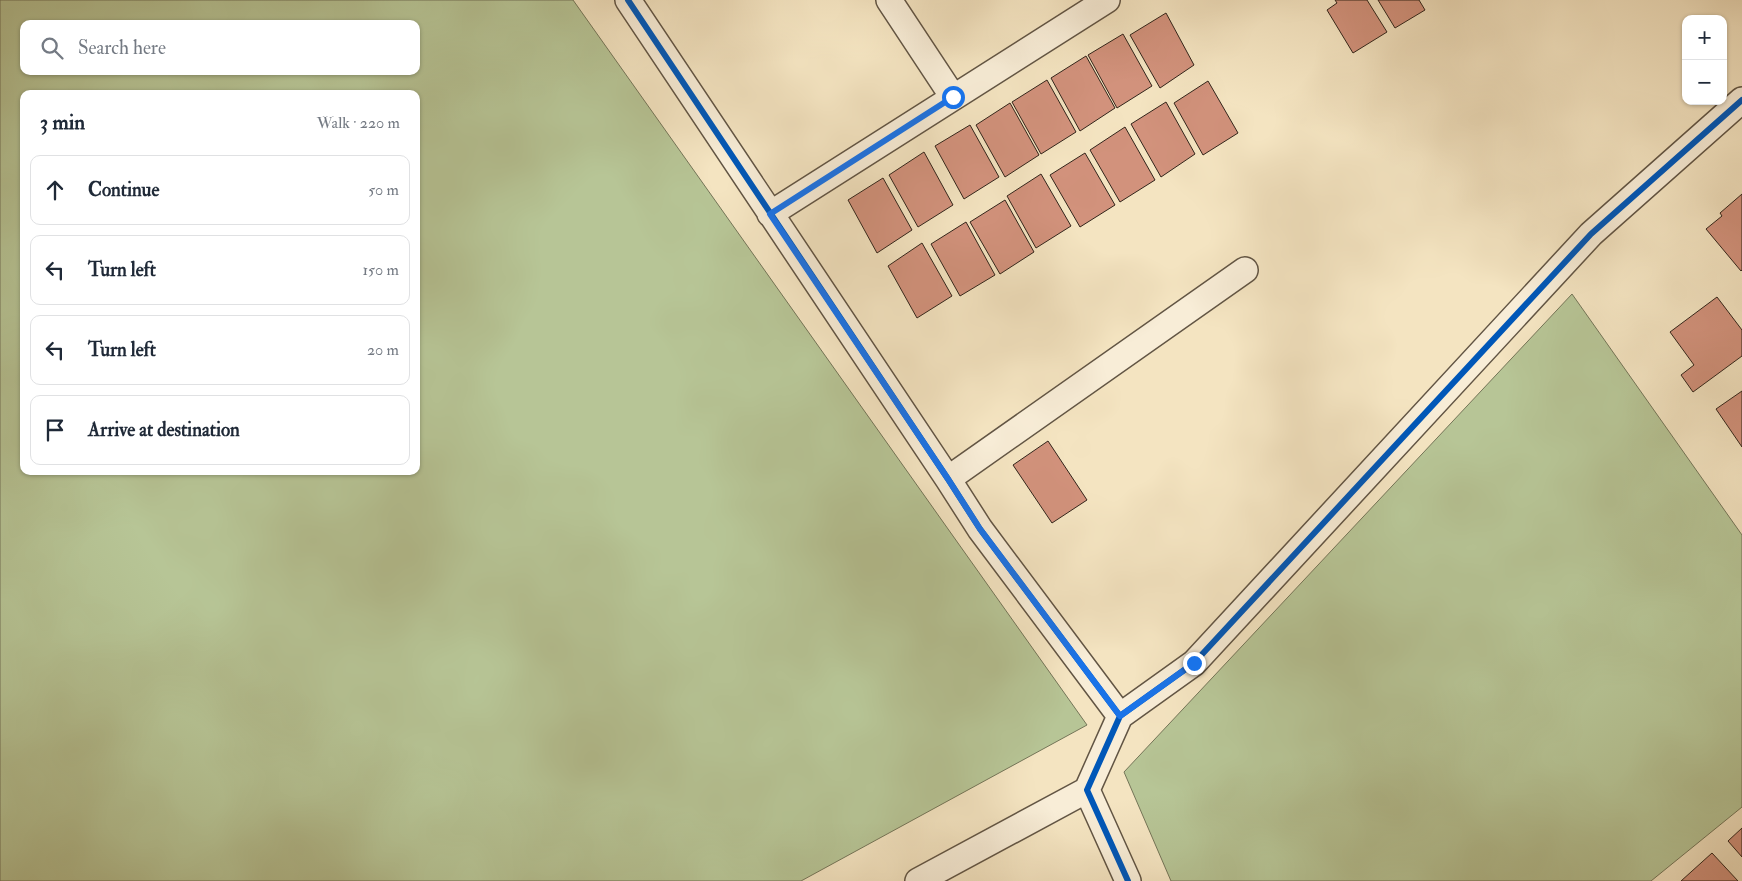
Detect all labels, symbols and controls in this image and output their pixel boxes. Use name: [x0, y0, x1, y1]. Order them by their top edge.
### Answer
map controls: [1682, 15, 1727, 105]
button: +: [1682, 15, 1727, 60]
search box: [20, 20, 420, 75]
icon: search: [38, 34, 66, 62]
text: Search here: [78, 36, 166, 60]
button: −: [1682, 60, 1727, 105]
route start: [942, 86, 965, 109]
text: 3 min: [40, 109, 85, 136]
text: Walk · 220 m: [317, 113, 400, 133]
icon: ahead: [41, 176, 69, 204]
text: Continue: [88, 178, 159, 202]
text: 50 m: [368, 180, 399, 200]
icon: left: [41, 256, 69, 284]
text: Turn left: [88, 258, 156, 282]
text: 150 m: [362, 260, 399, 280]
icon: left: [41, 336, 69, 364]
text: Turn left: [88, 338, 156, 362]
text: 20 m: [367, 340, 399, 360]
icon: arrive: [41, 416, 69, 444]
text: Arrive at destination: [88, 418, 240, 442]
route end: [1183, 652, 1206, 675]

